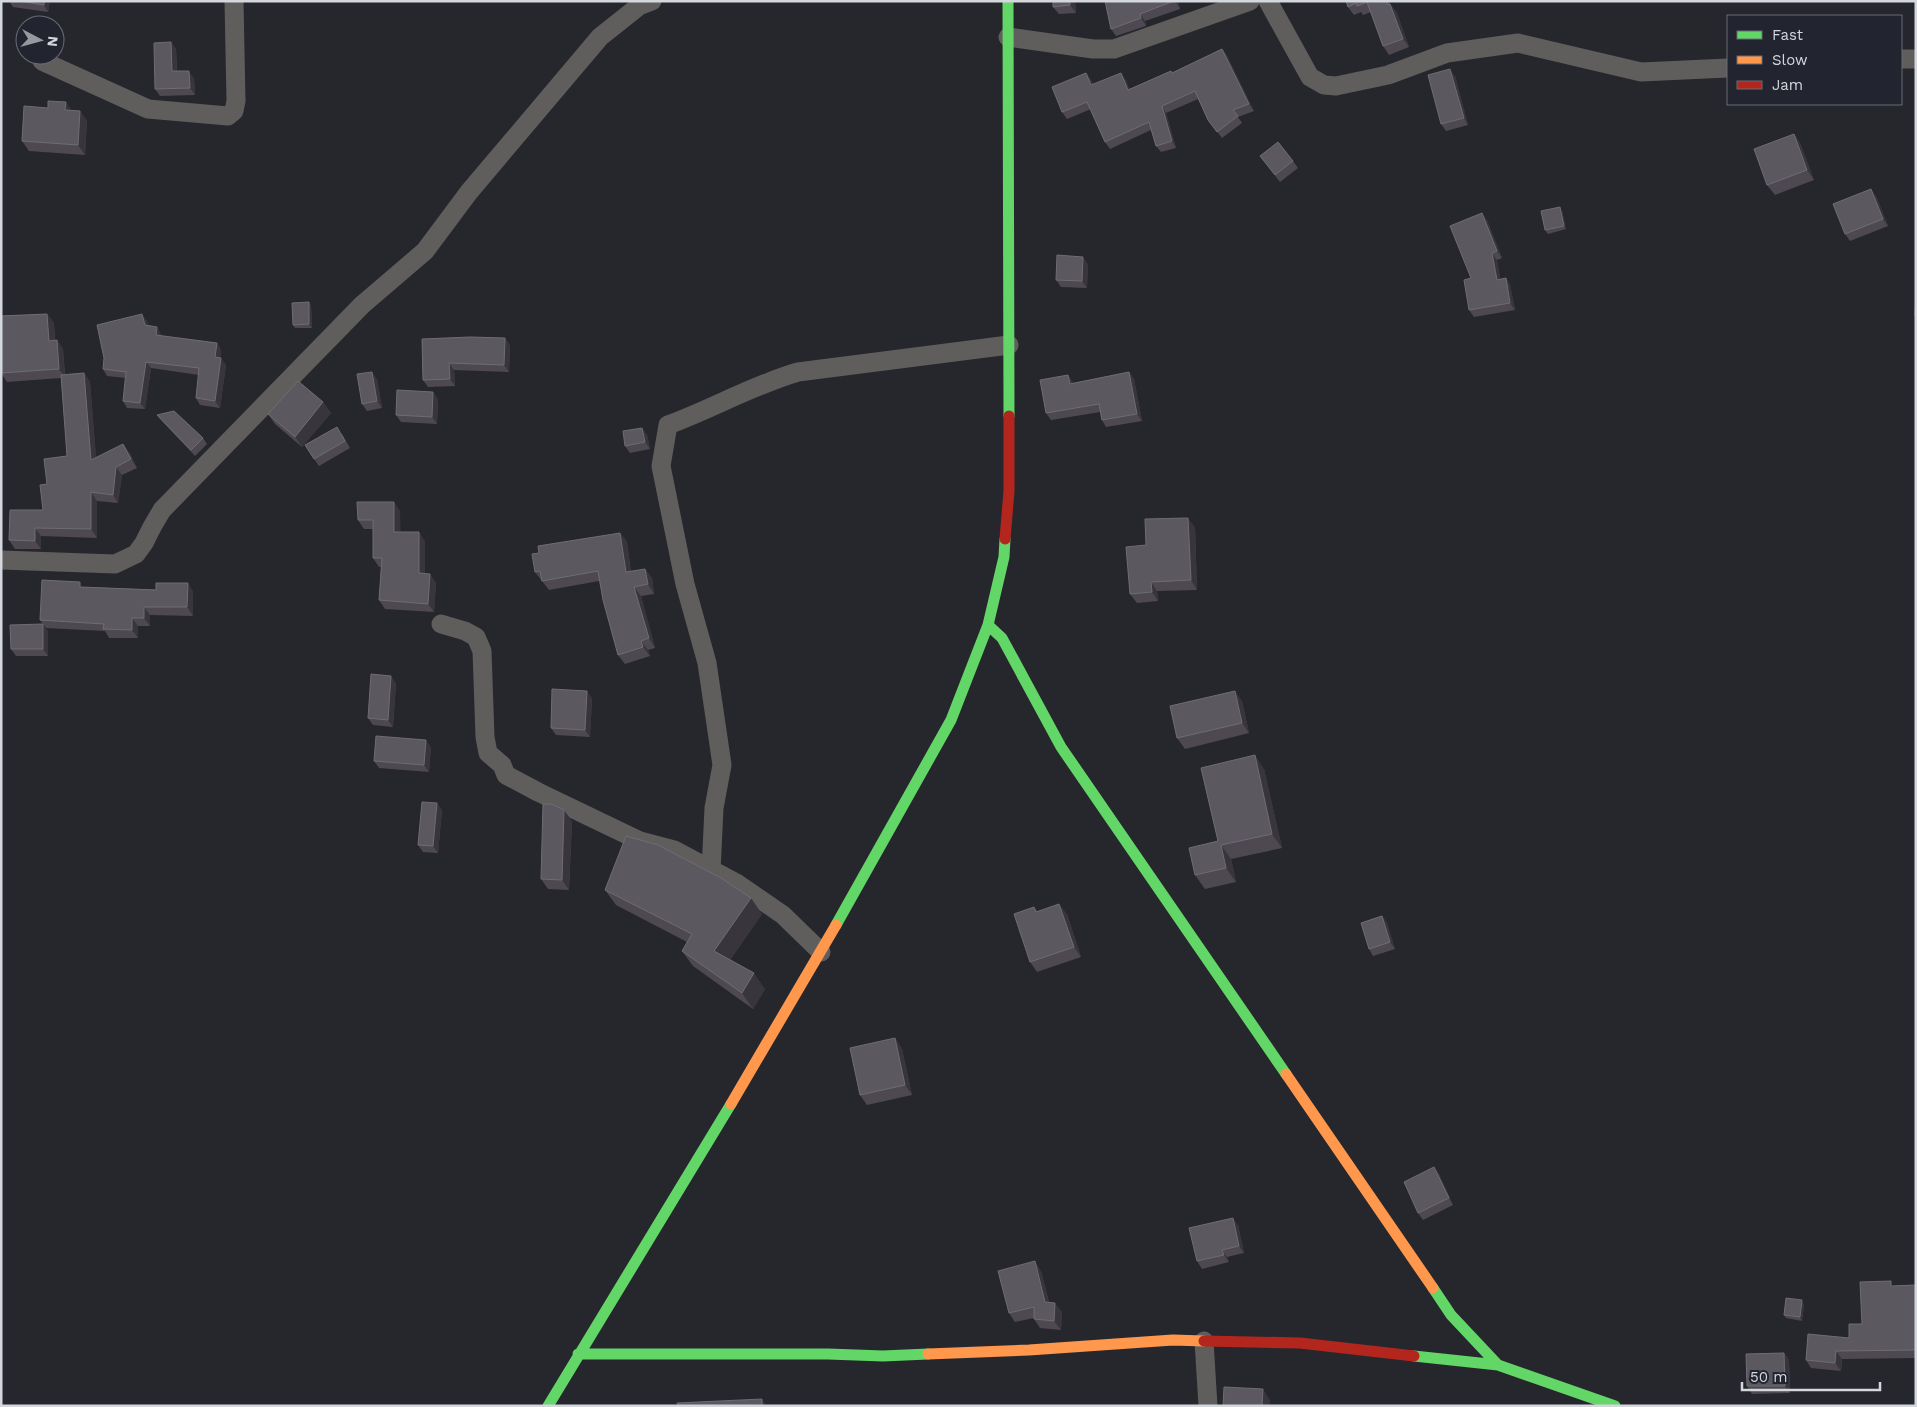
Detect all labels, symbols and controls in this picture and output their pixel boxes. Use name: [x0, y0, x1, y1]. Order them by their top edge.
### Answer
north arrow: [15, 15, 65, 65]
legend: [1727, 15, 1902, 105]
text: Fast: [1772, 26, 1804, 44]
text: N: [44, 35, 61, 47]
text: Slow: [1772, 51, 1808, 69]
text: Jam: [1772, 76, 1803, 94]
scale bar: [1742, 1360, 1880, 1392]
text: 50 m: [1750, 1368, 1787, 1386]

